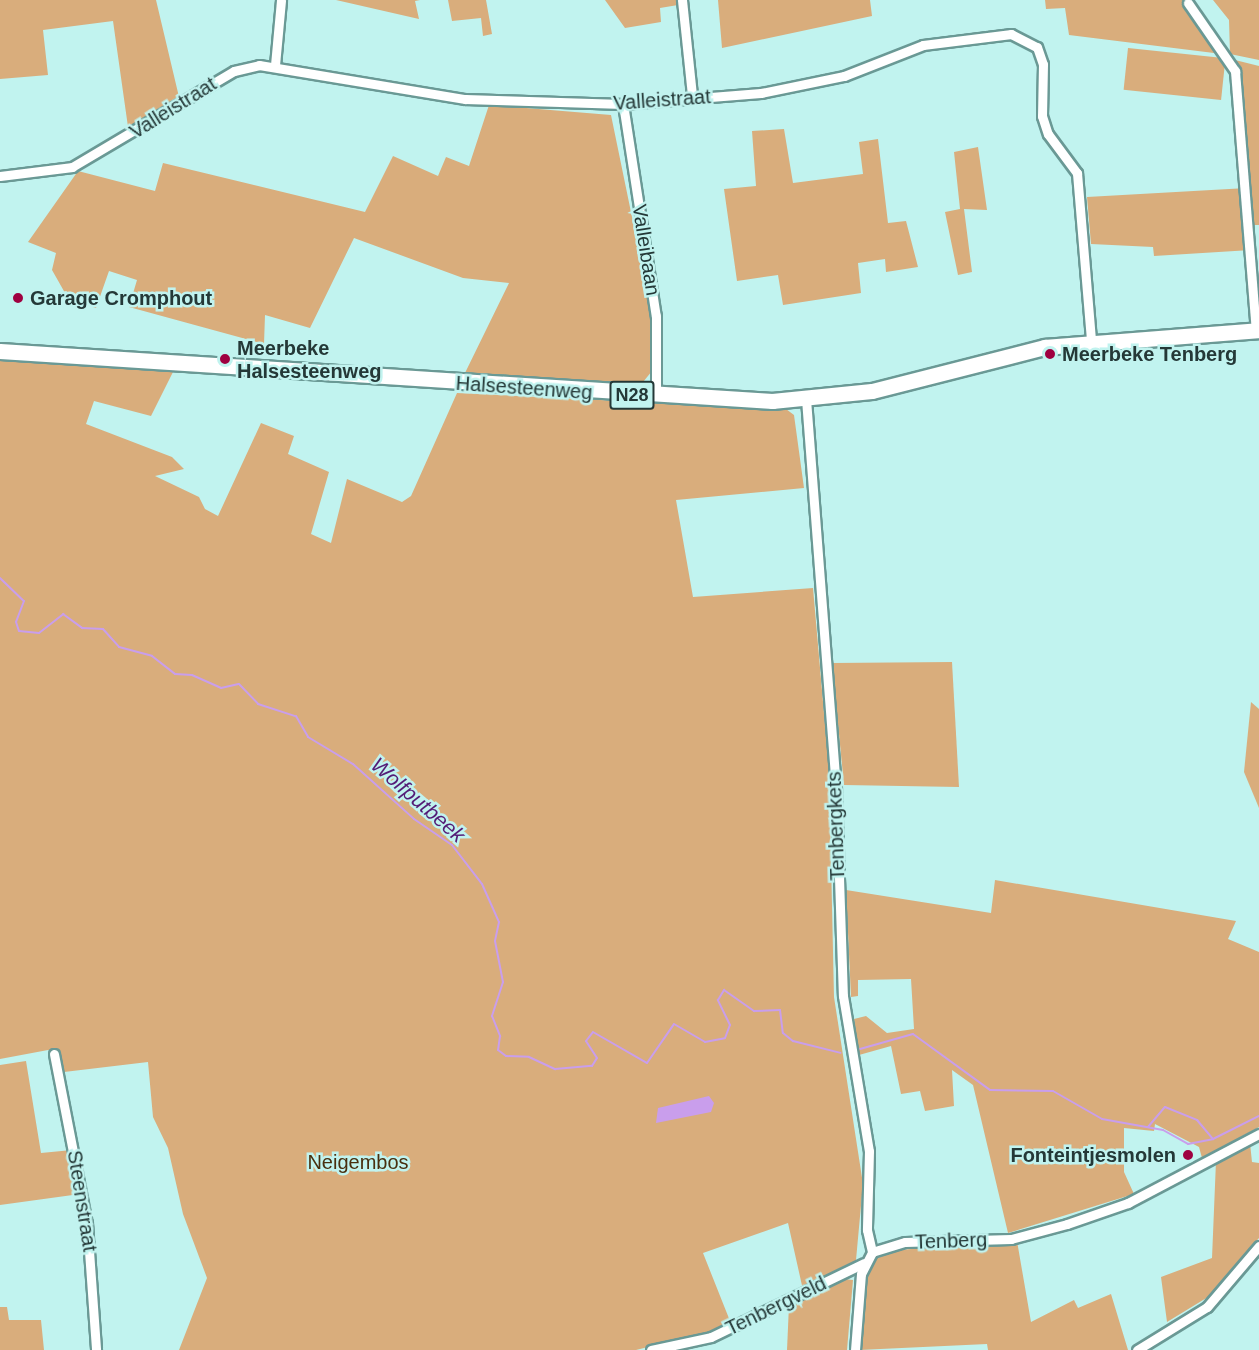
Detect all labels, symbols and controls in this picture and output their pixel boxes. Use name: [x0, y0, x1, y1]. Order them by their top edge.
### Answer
street label: Valleistraat: [125, 72, 221, 144]
street label: Valleistraat: [613, 85, 711, 115]
street label: Valleibaan: [627, 203, 665, 297]
place label: Garage Cromphout: [30, 286, 212, 310]
marker: Garage Cromphout: [11, 291, 25, 305]
place label: Meerbeke Halsesteenweg: [237, 336, 382, 383]
place label: Meerbeke Tenberg: [1062, 342, 1237, 366]
marker: Meerbeke Tenberg: [1043, 347, 1057, 361]
marker: Meerbeke Halsesteenweg: [218, 352, 232, 366]
street label: Halsesteenweg: [455, 371, 593, 405]
road number: N28: [608, 380, 656, 410]
water label: Wolfputbeek: [366, 752, 470, 848]
street label: Tenbergkets: [822, 771, 850, 881]
place label: Fonteintjesmolen: [1010, 1143, 1176, 1167]
marker: Fonteintjesmolen: [1181, 1148, 1195, 1162]
street label: Steenstraat: [62, 1149, 102, 1253]
park label: Neigembos: [307, 1150, 409, 1174]
street label: Tenberg: [914, 1228, 988, 1254]
street label: Tenbergveld: [722, 1271, 830, 1341]

